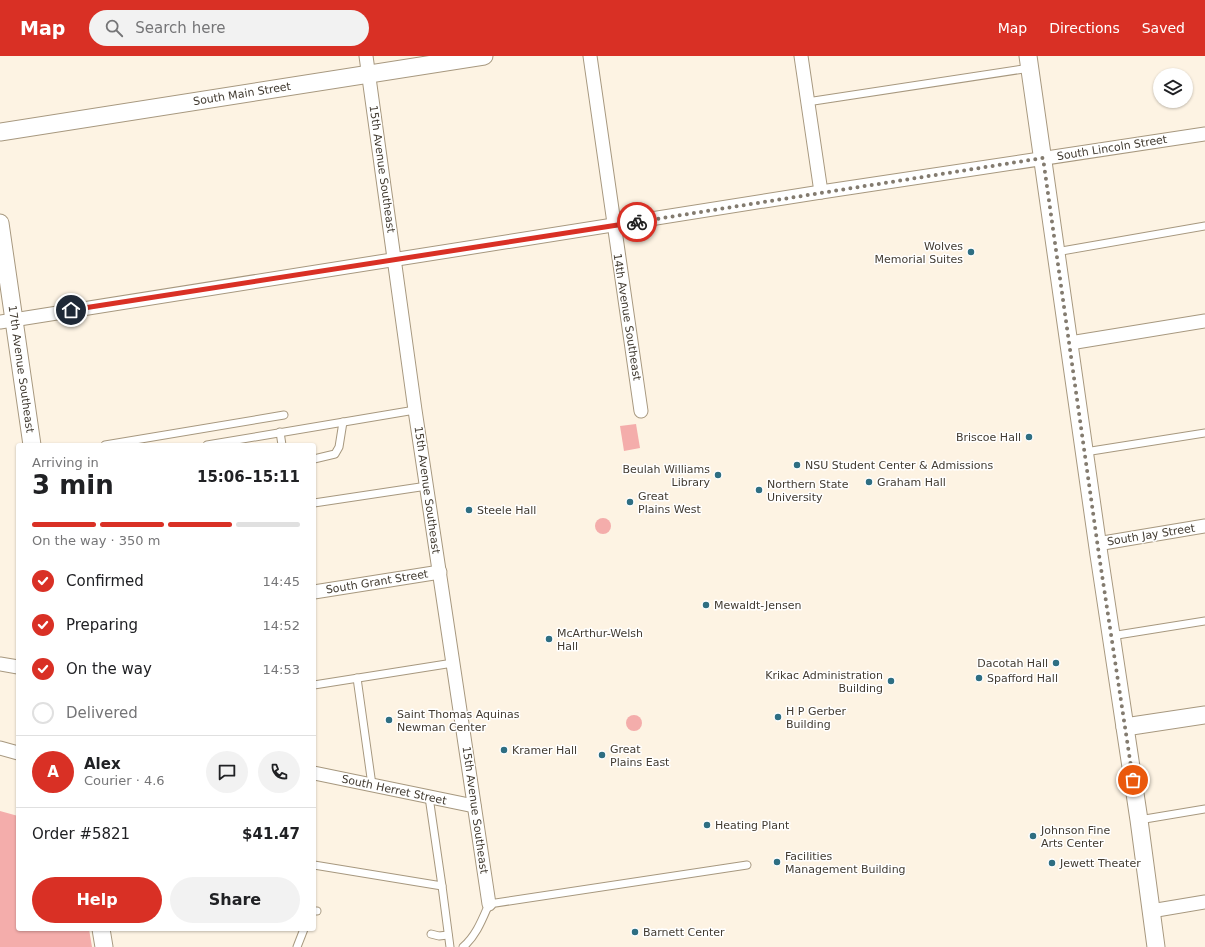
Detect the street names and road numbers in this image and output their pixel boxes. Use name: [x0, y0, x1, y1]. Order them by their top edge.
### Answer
street label: South Main Street: [192, 80, 292, 108]
street label: 15th Avenue Southeast: [367, 104, 397, 234]
street label: South Lincoln Street: [1056, 133, 1169, 163]
street label: 14th Avenue Southeast: [611, 252, 644, 382]
street label: 17th Avenue Southeast: [6, 304, 36, 434]
street label: 15th Avenue Southeast: [412, 425, 442, 555]
street label: South Jay Street: [1106, 522, 1197, 548]
street label: South Grant Street: [325, 567, 430, 597]
street label: 15th Avenue Southeast: [460, 745, 490, 875]
street label: South Herret Street: [340, 773, 448, 808]

